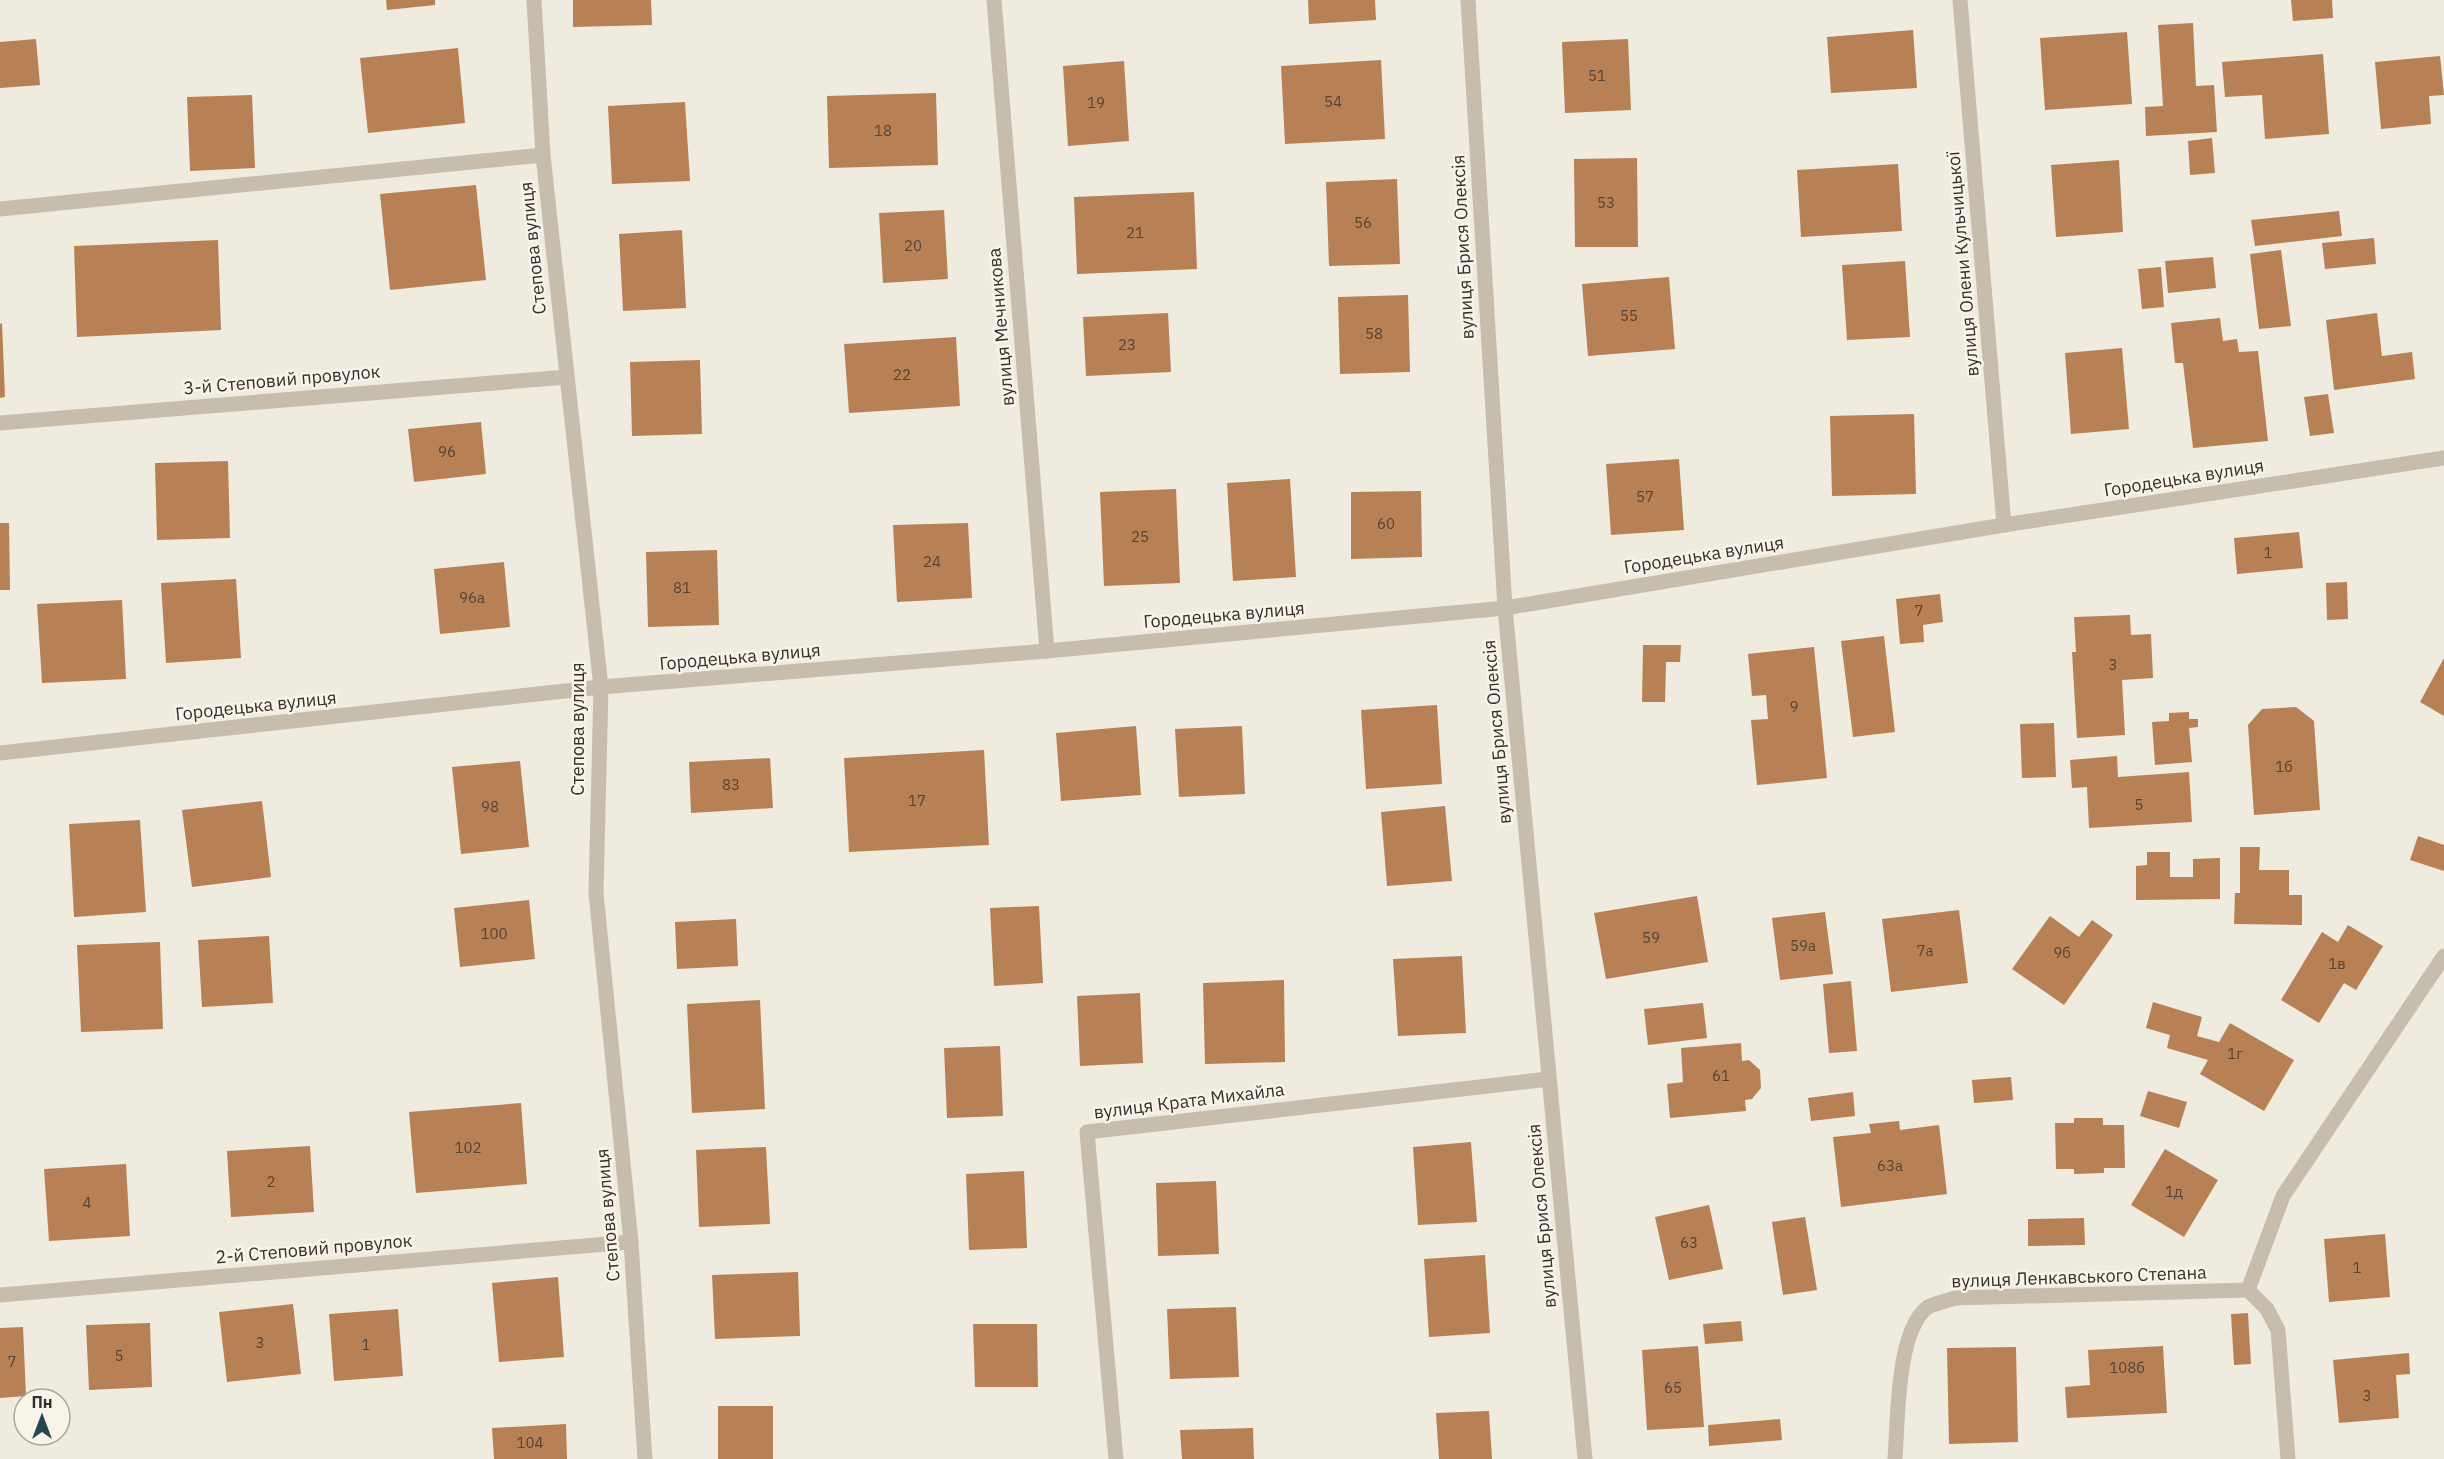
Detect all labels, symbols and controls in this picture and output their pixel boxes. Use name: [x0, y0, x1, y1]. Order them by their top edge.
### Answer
house number: 51: [1588, 66, 1606, 85]
house number: 54: [1324, 92, 1342, 111]
house number: 19: [1087, 93, 1105, 112]
house number: 18: [874, 121, 892, 140]
street label: вулиця Олени Кульчицької: [1941, 150, 1984, 378]
street label: вулиця Брися Олексія: [1446, 154, 1479, 340]
street label: Степова вулиця: [514, 181, 551, 316]
house number: 53: [1597, 193, 1615, 212]
house number: 56: [1354, 213, 1372, 232]
house number: 21: [1126, 223, 1144, 242]
house number: 20: [904, 236, 922, 255]
street label: вулиця Мечникова: [982, 247, 1019, 407]
house number: 55: [1620, 306, 1638, 325]
house number: 58: [1365, 324, 1383, 343]
house number: 23: [1118, 335, 1136, 354]
street label: 3-й Степовий провулок: [183, 359, 381, 400]
house number: 22: [893, 365, 911, 384]
house number: 96: [438, 442, 456, 461]
street label: Городецька вулиця: [2102, 453, 2266, 502]
house number: 57: [1636, 487, 1654, 506]
house number: 60: [1377, 514, 1395, 533]
house number: 25: [1131, 527, 1149, 546]
street label: Городецька вулиця: [1622, 530, 1786, 579]
house number: 1: [2263, 543, 2273, 562]
house number: 24: [923, 552, 941, 571]
house number: 81: [673, 578, 691, 597]
house number: 96а: [459, 588, 485, 607]
street label: Городецька вулиця: [1142, 596, 1306, 633]
house number: 7: [1914, 601, 1924, 620]
street label: Городецька вулиця: [658, 638, 822, 675]
street label: вулиця Брися Олексія: [1477, 639, 1516, 825]
house number: 3: [2108, 655, 2118, 674]
street label: Степова вулиця: [566, 662, 589, 796]
street label: Городецька вулиця: [174, 686, 338, 725]
house number: 9: [1789, 697, 1799, 716]
house number: 1б: [2275, 757, 2293, 776]
house number: 83: [722, 775, 740, 794]
house number: 17: [908, 791, 926, 810]
house number: 5: [2134, 795, 2144, 814]
house number: 98: [481, 797, 499, 816]
house number: 100: [480, 924, 508, 943]
house number: 59: [1642, 928, 1660, 947]
house number: 59а: [1790, 936, 1816, 955]
house number: 7а: [1916, 941, 1934, 960]
house number: 9б: [2053, 943, 2071, 962]
house number: 1в: [2328, 954, 2346, 973]
house number: 1г: [2227, 1044, 2243, 1063]
house number: 61: [1712, 1066, 1730, 1085]
street label: вулиця Крата Михайла: [1092, 1077, 1286, 1124]
street label: вулиця Брися Олексія: [1522, 1123, 1561, 1309]
house number: 102: [454, 1138, 482, 1157]
street label: Степова вулиця: [590, 1148, 625, 1282]
house number: 63а: [1877, 1156, 1903, 1175]
house number: 2: [266, 1172, 276, 1191]
house number: 1д: [2165, 1182, 2183, 1201]
house number: 4: [82, 1193, 92, 1212]
street label: 2-й Степовий провулок: [215, 1228, 413, 1269]
house number: 63: [1680, 1233, 1698, 1252]
house number: 1: [2352, 1258, 2362, 1277]
street label: вулиця Ленкавського Степана: [1951, 1261, 2207, 1292]
house number: 3: [255, 1333, 265, 1352]
house number: 1: [361, 1335, 371, 1354]
house number: 5: [114, 1346, 124, 1365]
house number: 7: [7, 1352, 17, 1371]
house number: 108б: [2109, 1358, 2145, 1377]
house number: 65: [1664, 1378, 1682, 1397]
house number: 3: [2362, 1386, 2372, 1405]
north arrow: [12, 1387, 72, 1447]
text: Пн: [31, 1392, 53, 1412]
house number: 104: [516, 1433, 544, 1452]

